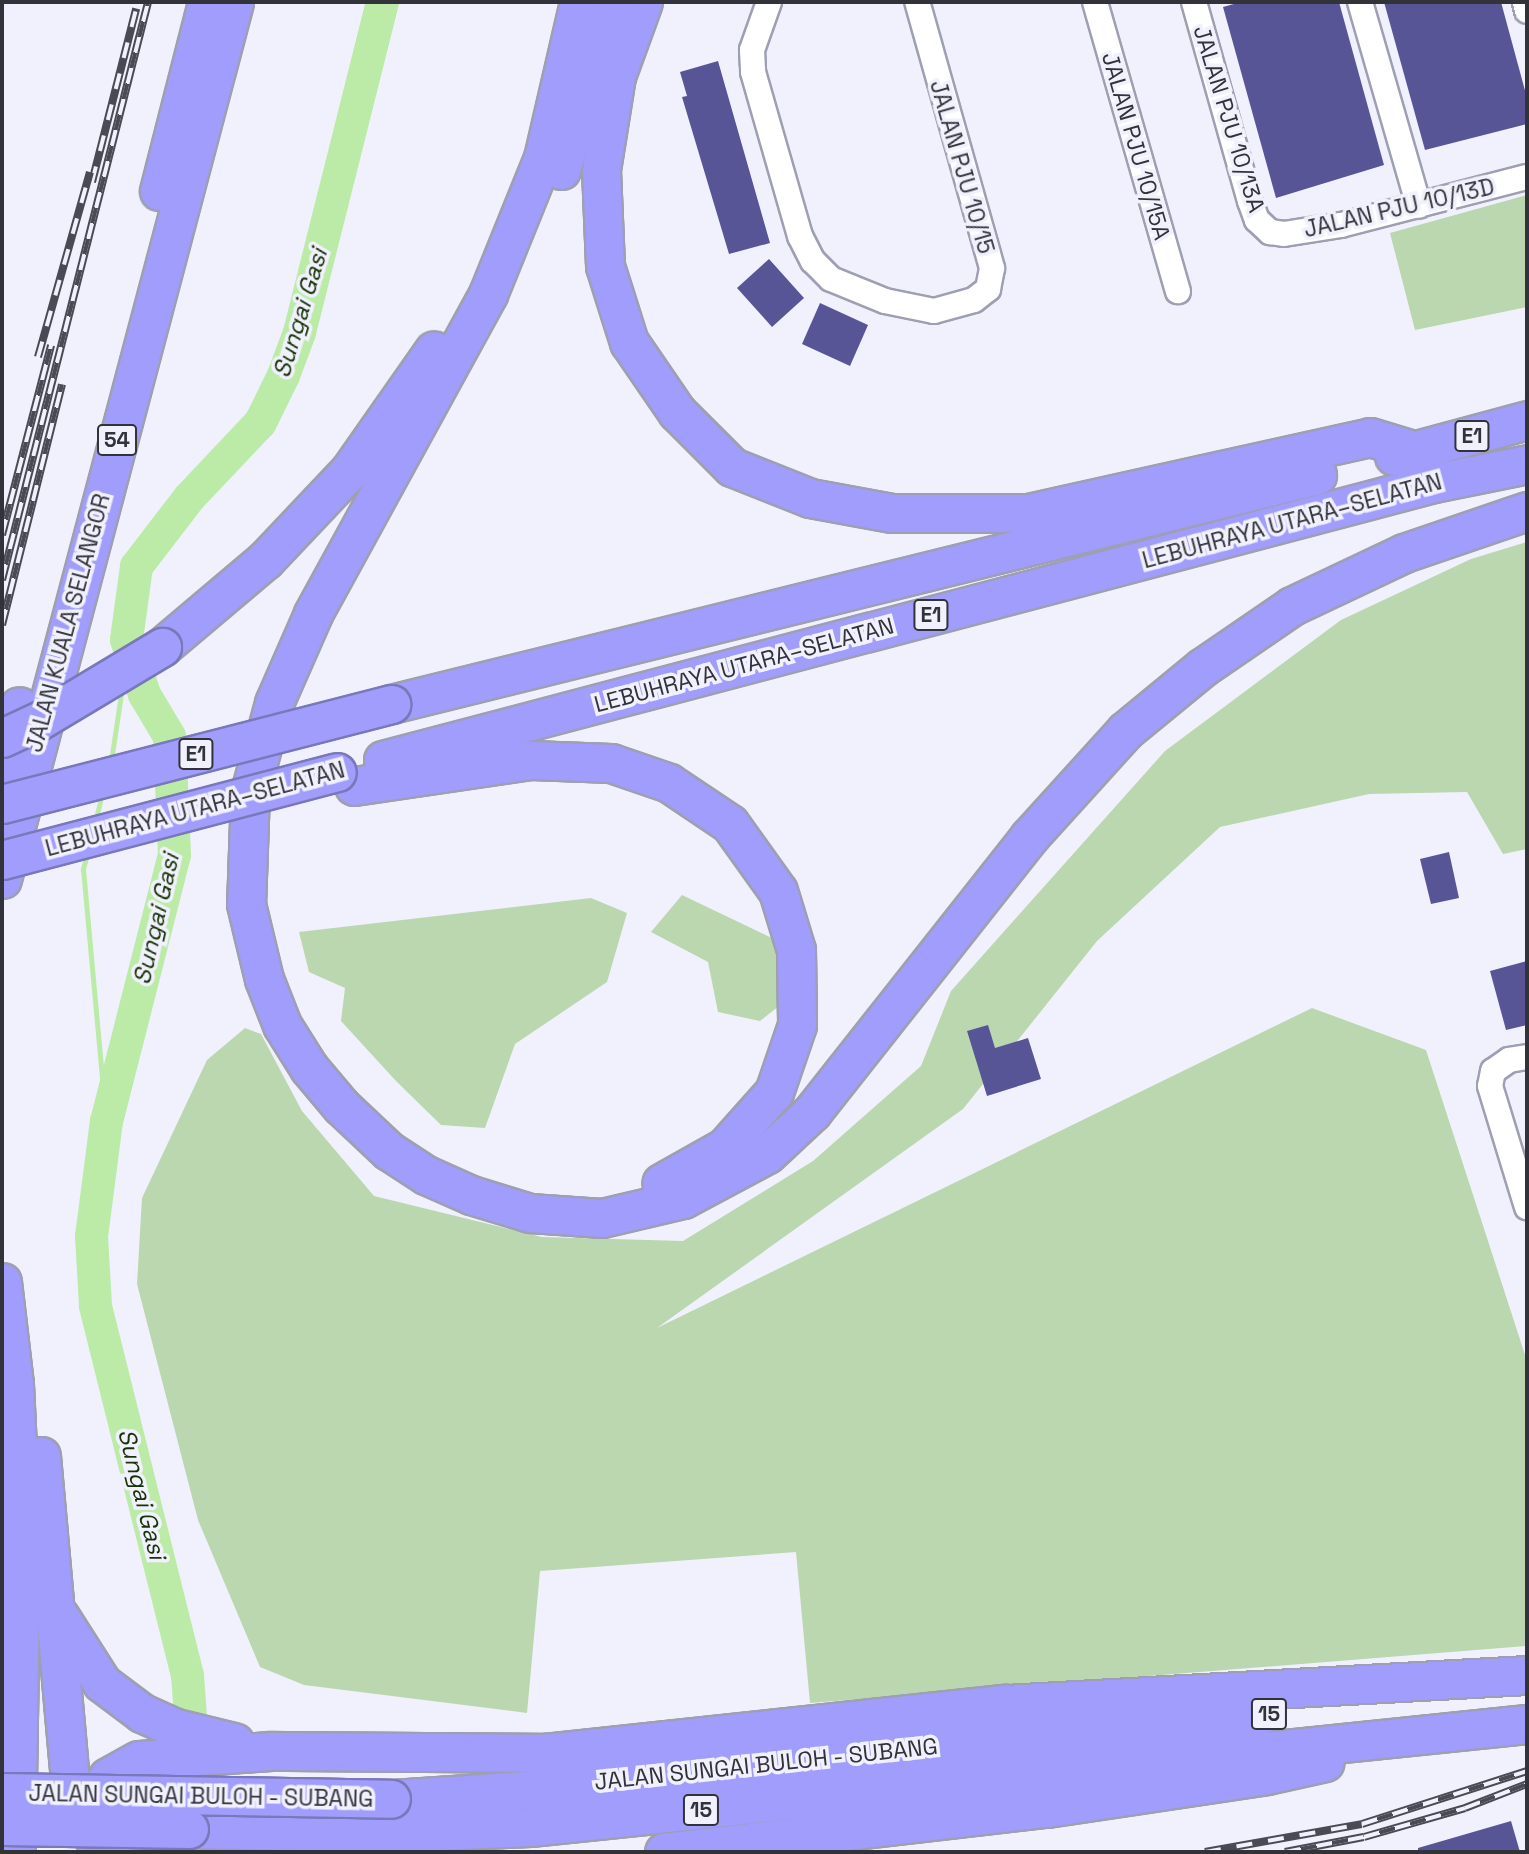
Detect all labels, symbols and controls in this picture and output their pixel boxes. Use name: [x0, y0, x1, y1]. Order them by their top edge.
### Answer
street label: JALAN PJU 10/13A: [1187, 22, 1271, 216]
street label: JALAN PJU 10/15A: [1096, 49, 1176, 243]
street label: JALAN PJU 10/15: [924, 77, 1000, 257]
street label: JALAN PJU 10/13D: [1301, 173, 1497, 243]
water label: Sungai Gasi: [267, 245, 333, 381]
road number: E1: [1453, 418, 1491, 453]
road number: 54: [96, 422, 138, 458]
street label: LEBUHRAYA UTARA–SELATAN: [1139, 468, 1445, 574]
street label: JALAN KUALA SELANGOR: [20, 491, 116, 755]
road number: E1: [912, 598, 950, 632]
street label: LEBUHRAYA UTARA–SELATAN: [591, 612, 897, 718]
road number: E1: [177, 736, 215, 772]
street label: LEBUHRAYA UTARA–SELATAN: [42, 756, 348, 862]
water label: Sungai Gasi: [127, 851, 185, 987]
water label: Sungai Gasi: [112, 1426, 172, 1562]
road number: 15: [1250, 1696, 1288, 1732]
street label: JALAN SUNGAI BULOH - SUBANG: [592, 1732, 940, 1796]
street label: JALAN SUNGAI BULOH - SUBANG: [28, 1779, 374, 1813]
road number: 15: [682, 1792, 720, 1828]

